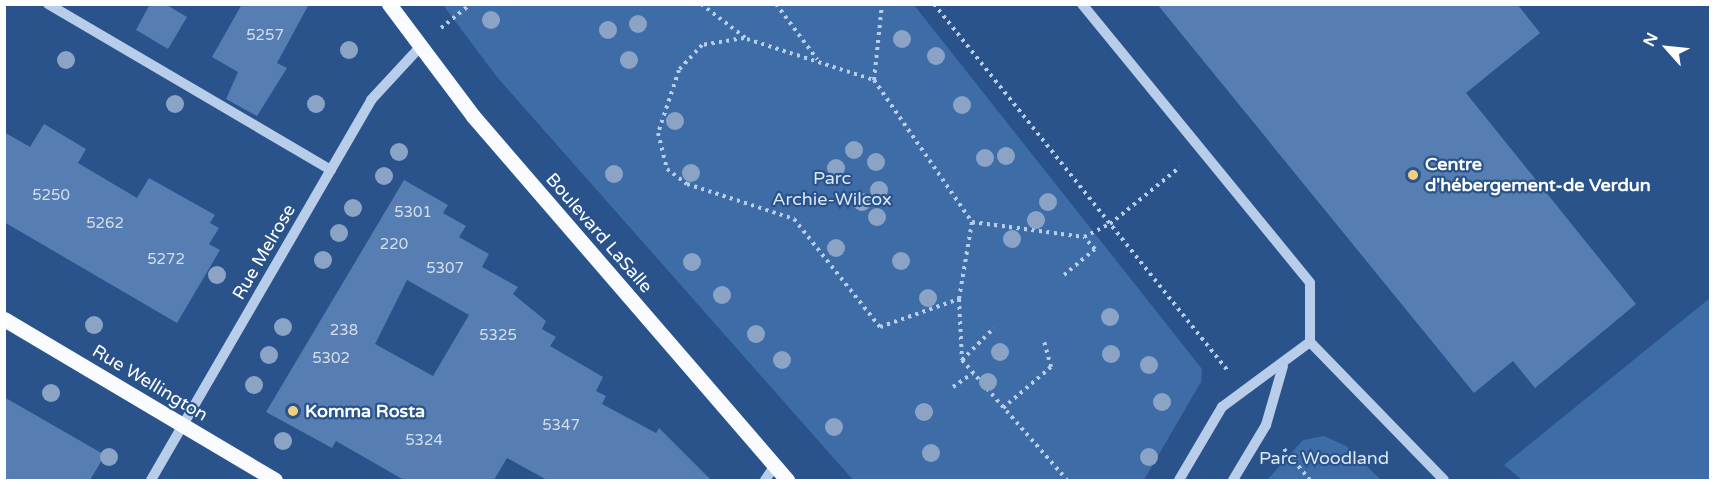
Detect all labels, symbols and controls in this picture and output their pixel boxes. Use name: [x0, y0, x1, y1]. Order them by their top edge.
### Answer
north arrow: [1637, 18, 1697, 78]
house number: 5257: [246, 27, 284, 45]
text: N: [1639, 30, 1663, 50]
place label: Centre d'hébergement-de Verdun: [1425, 154, 1651, 196]
park label: Parc Archie-Wilcox: [772, 168, 892, 210]
marker: Centre d'hébergement-de Verdun: [1406, 168, 1420, 182]
street label: Boulevard LaSalle: [541, 169, 657, 297]
house number: 5250: [32, 187, 70, 205]
street label: Rue Melrose: [228, 200, 300, 304]
house number: 5301: [394, 204, 432, 222]
house number: 5262: [86, 215, 124, 233]
house number: 220: [380, 236, 408, 254]
house number: 5272: [147, 251, 185, 269]
house number: 5307: [426, 260, 464, 278]
house number: 238: [330, 322, 358, 340]
house number: 5325: [479, 327, 517, 345]
street label: Rue Wellington: [88, 340, 212, 426]
house number: 5302: [312, 350, 350, 368]
place label: Komma Rosta: [305, 400, 425, 422]
marker: Komma Rosta: [286, 404, 300, 418]
house number: 5347: [542, 417, 580, 435]
house number: 5324: [405, 432, 443, 450]
park label: Parc Woodland: [1259, 447, 1389, 469]

